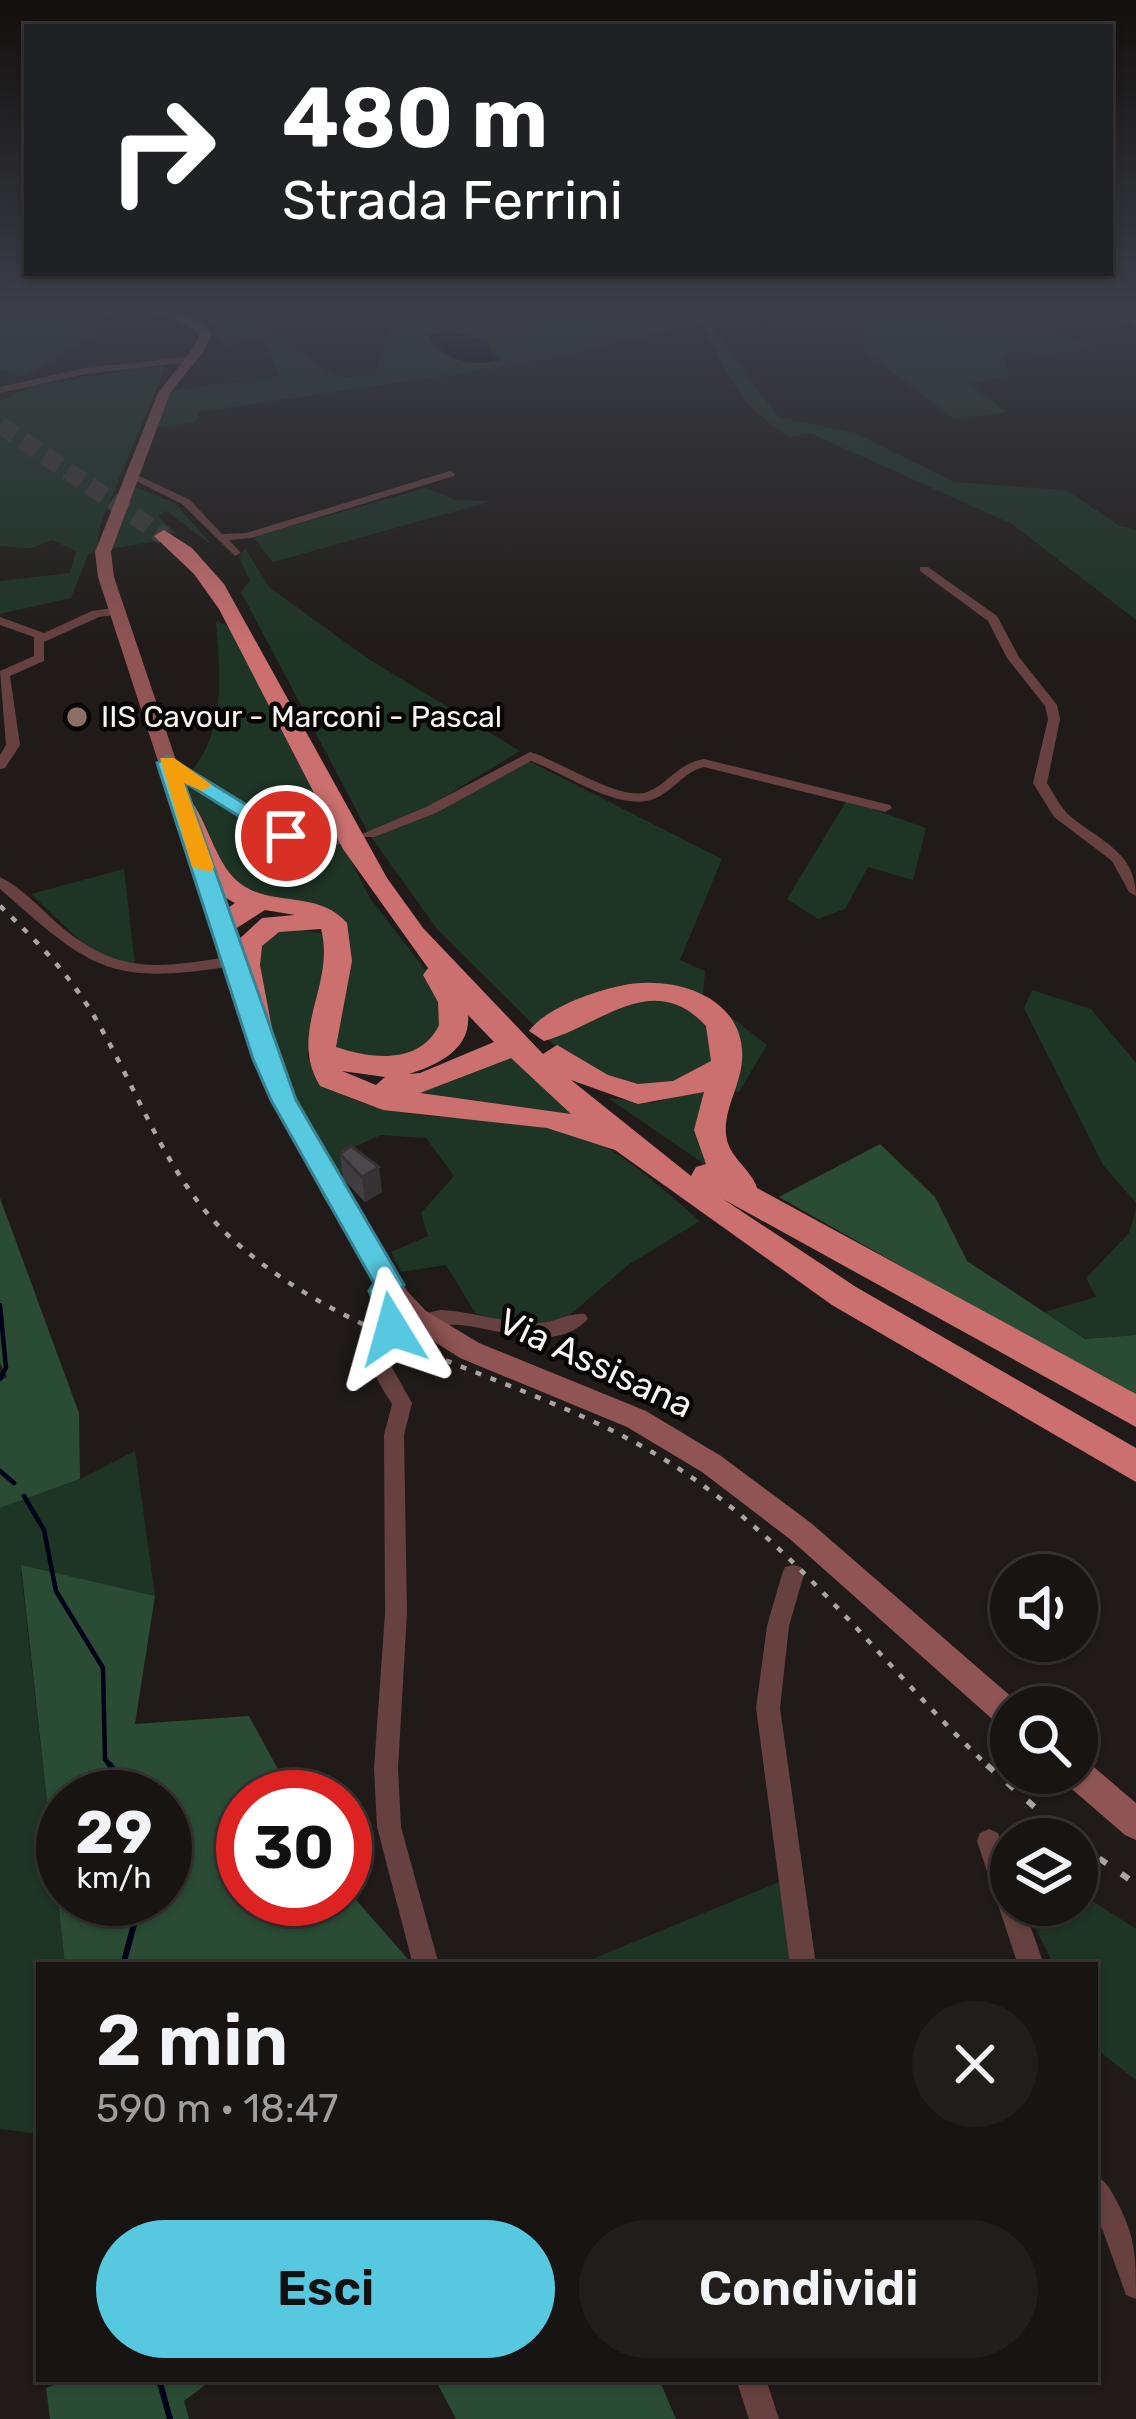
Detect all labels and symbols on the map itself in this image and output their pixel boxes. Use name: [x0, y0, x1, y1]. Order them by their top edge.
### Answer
place label: IIS Cavour - Marconi - Pascal: [101, 699, 502, 735]
marker: IIS Cavour - Marconi - Pascal: [64, 704, 90, 730]
pin: [235, 785, 337, 887]
position arrow: [329, 1266, 455, 1392]
street label: Via Assisana: [492, 1299, 700, 1427]
speed limit sign: 30: [216, 1770, 372, 1926]

